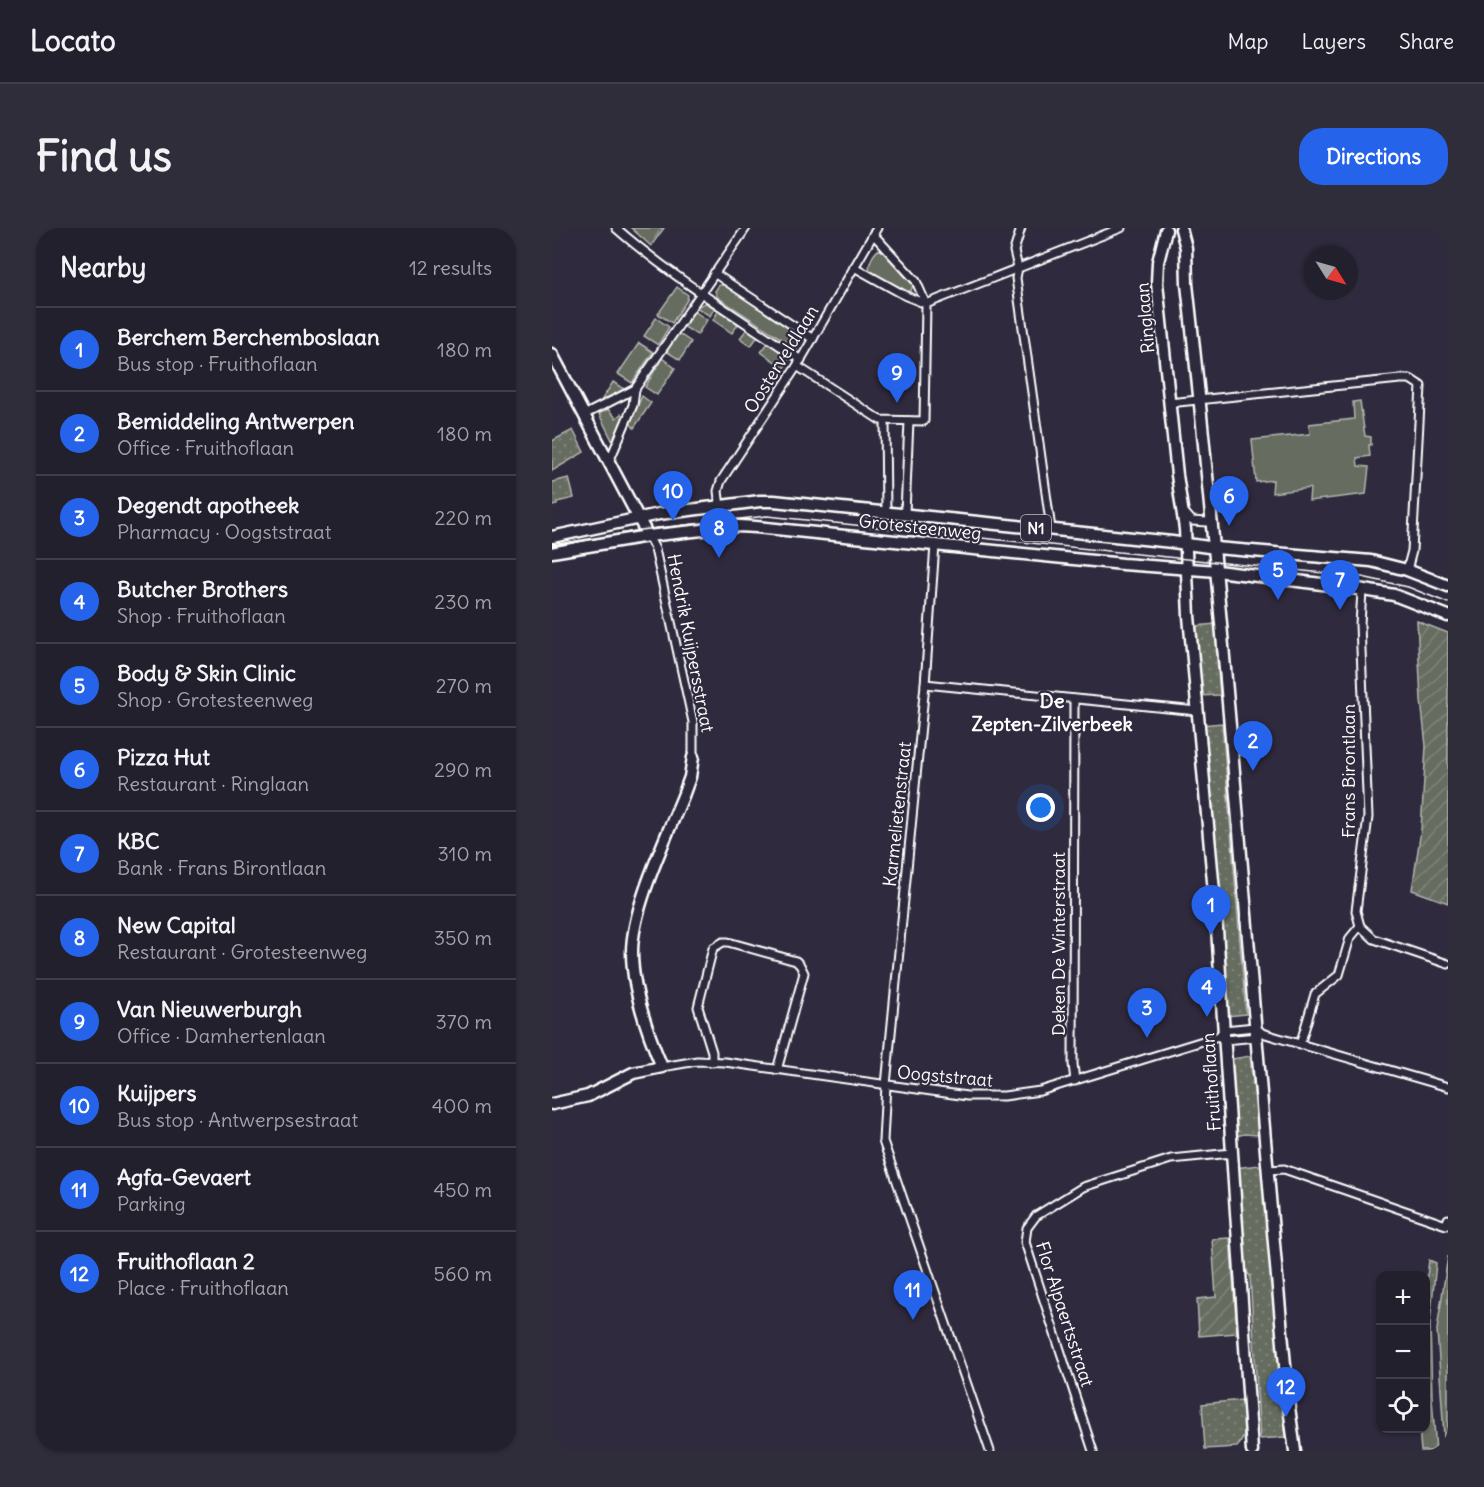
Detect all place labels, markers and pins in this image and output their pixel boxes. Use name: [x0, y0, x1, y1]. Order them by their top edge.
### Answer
pin: 9: [878, 354, 916, 403]
pin: 10: [654, 472, 692, 521]
pin: 6: [1210, 476, 1248, 526]
pin: 8: [700, 508, 738, 558]
pin: 5: [1258, 550, 1298, 600]
pin: 7: [1320, 560, 1360, 610]
pin: 2: [1234, 722, 1272, 771]
pin: 1: [1192, 886, 1230, 935]
pin: 4: [1188, 968, 1226, 1017]
pin: 3: [1128, 988, 1166, 1038]
pin: 11: [894, 1270, 932, 1320]
pin: 12: [1266, 1368, 1306, 1417]

